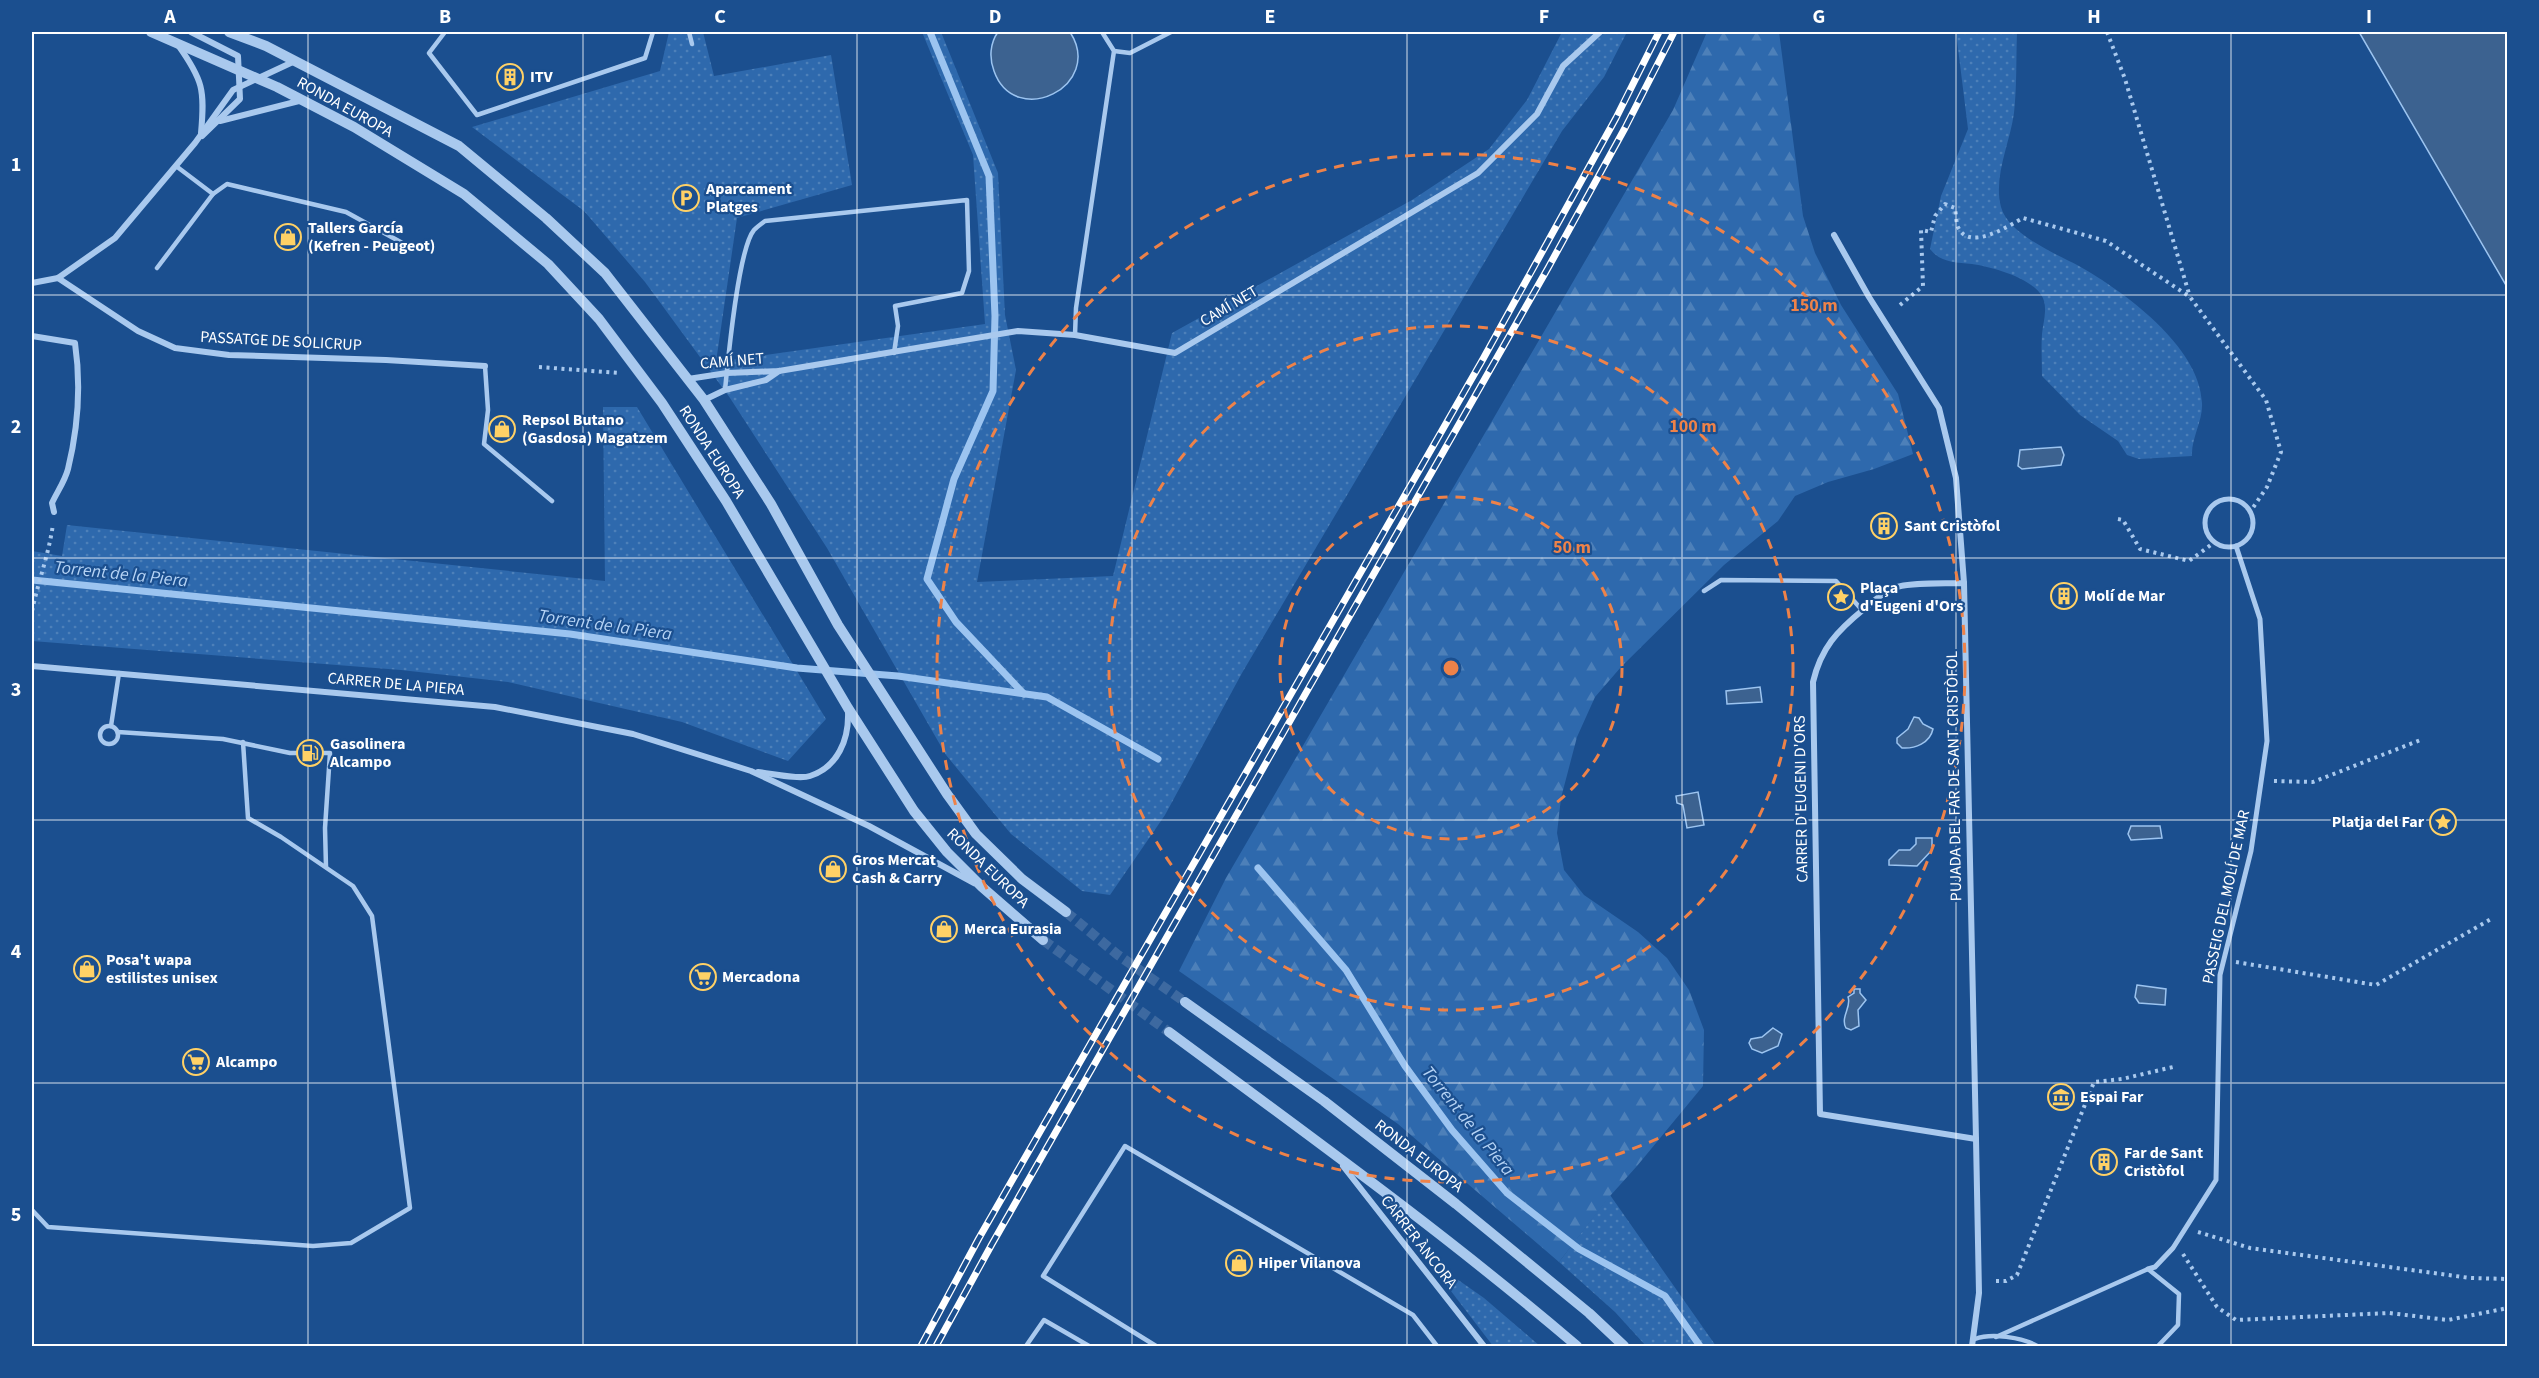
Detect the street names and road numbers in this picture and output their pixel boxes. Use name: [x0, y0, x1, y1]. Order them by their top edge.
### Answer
street label: RONDA EUROPA: [293, 71, 397, 143]
street label: CAMÍ NET: [1196, 280, 1263, 332]
street label: PASSATGE DE SOLICRUP: [200, 326, 362, 356]
street label: CAMÍ NET: [699, 347, 765, 375]
street label: RONDA EUROPA: [674, 401, 751, 503]
street label: PUJADA DEL FAR DE SANT CRISTÒFOL: [1941, 650, 1967, 901]
street label: CARRER DE LA PIERA: [327, 667, 466, 701]
street label: CARRER D'EUGENI D'ORS: [1789, 715, 1813, 883]
street label: PASSEIG DEL MOLÍ DE MAR: [2197, 808, 2255, 986]
street label: RONDA EUROPA: [942, 823, 1034, 913]
street label: RONDA EUROPA: [1370, 1114, 1468, 1198]
street label: CARRER ÀNCORA: [1376, 1191, 1463, 1293]

